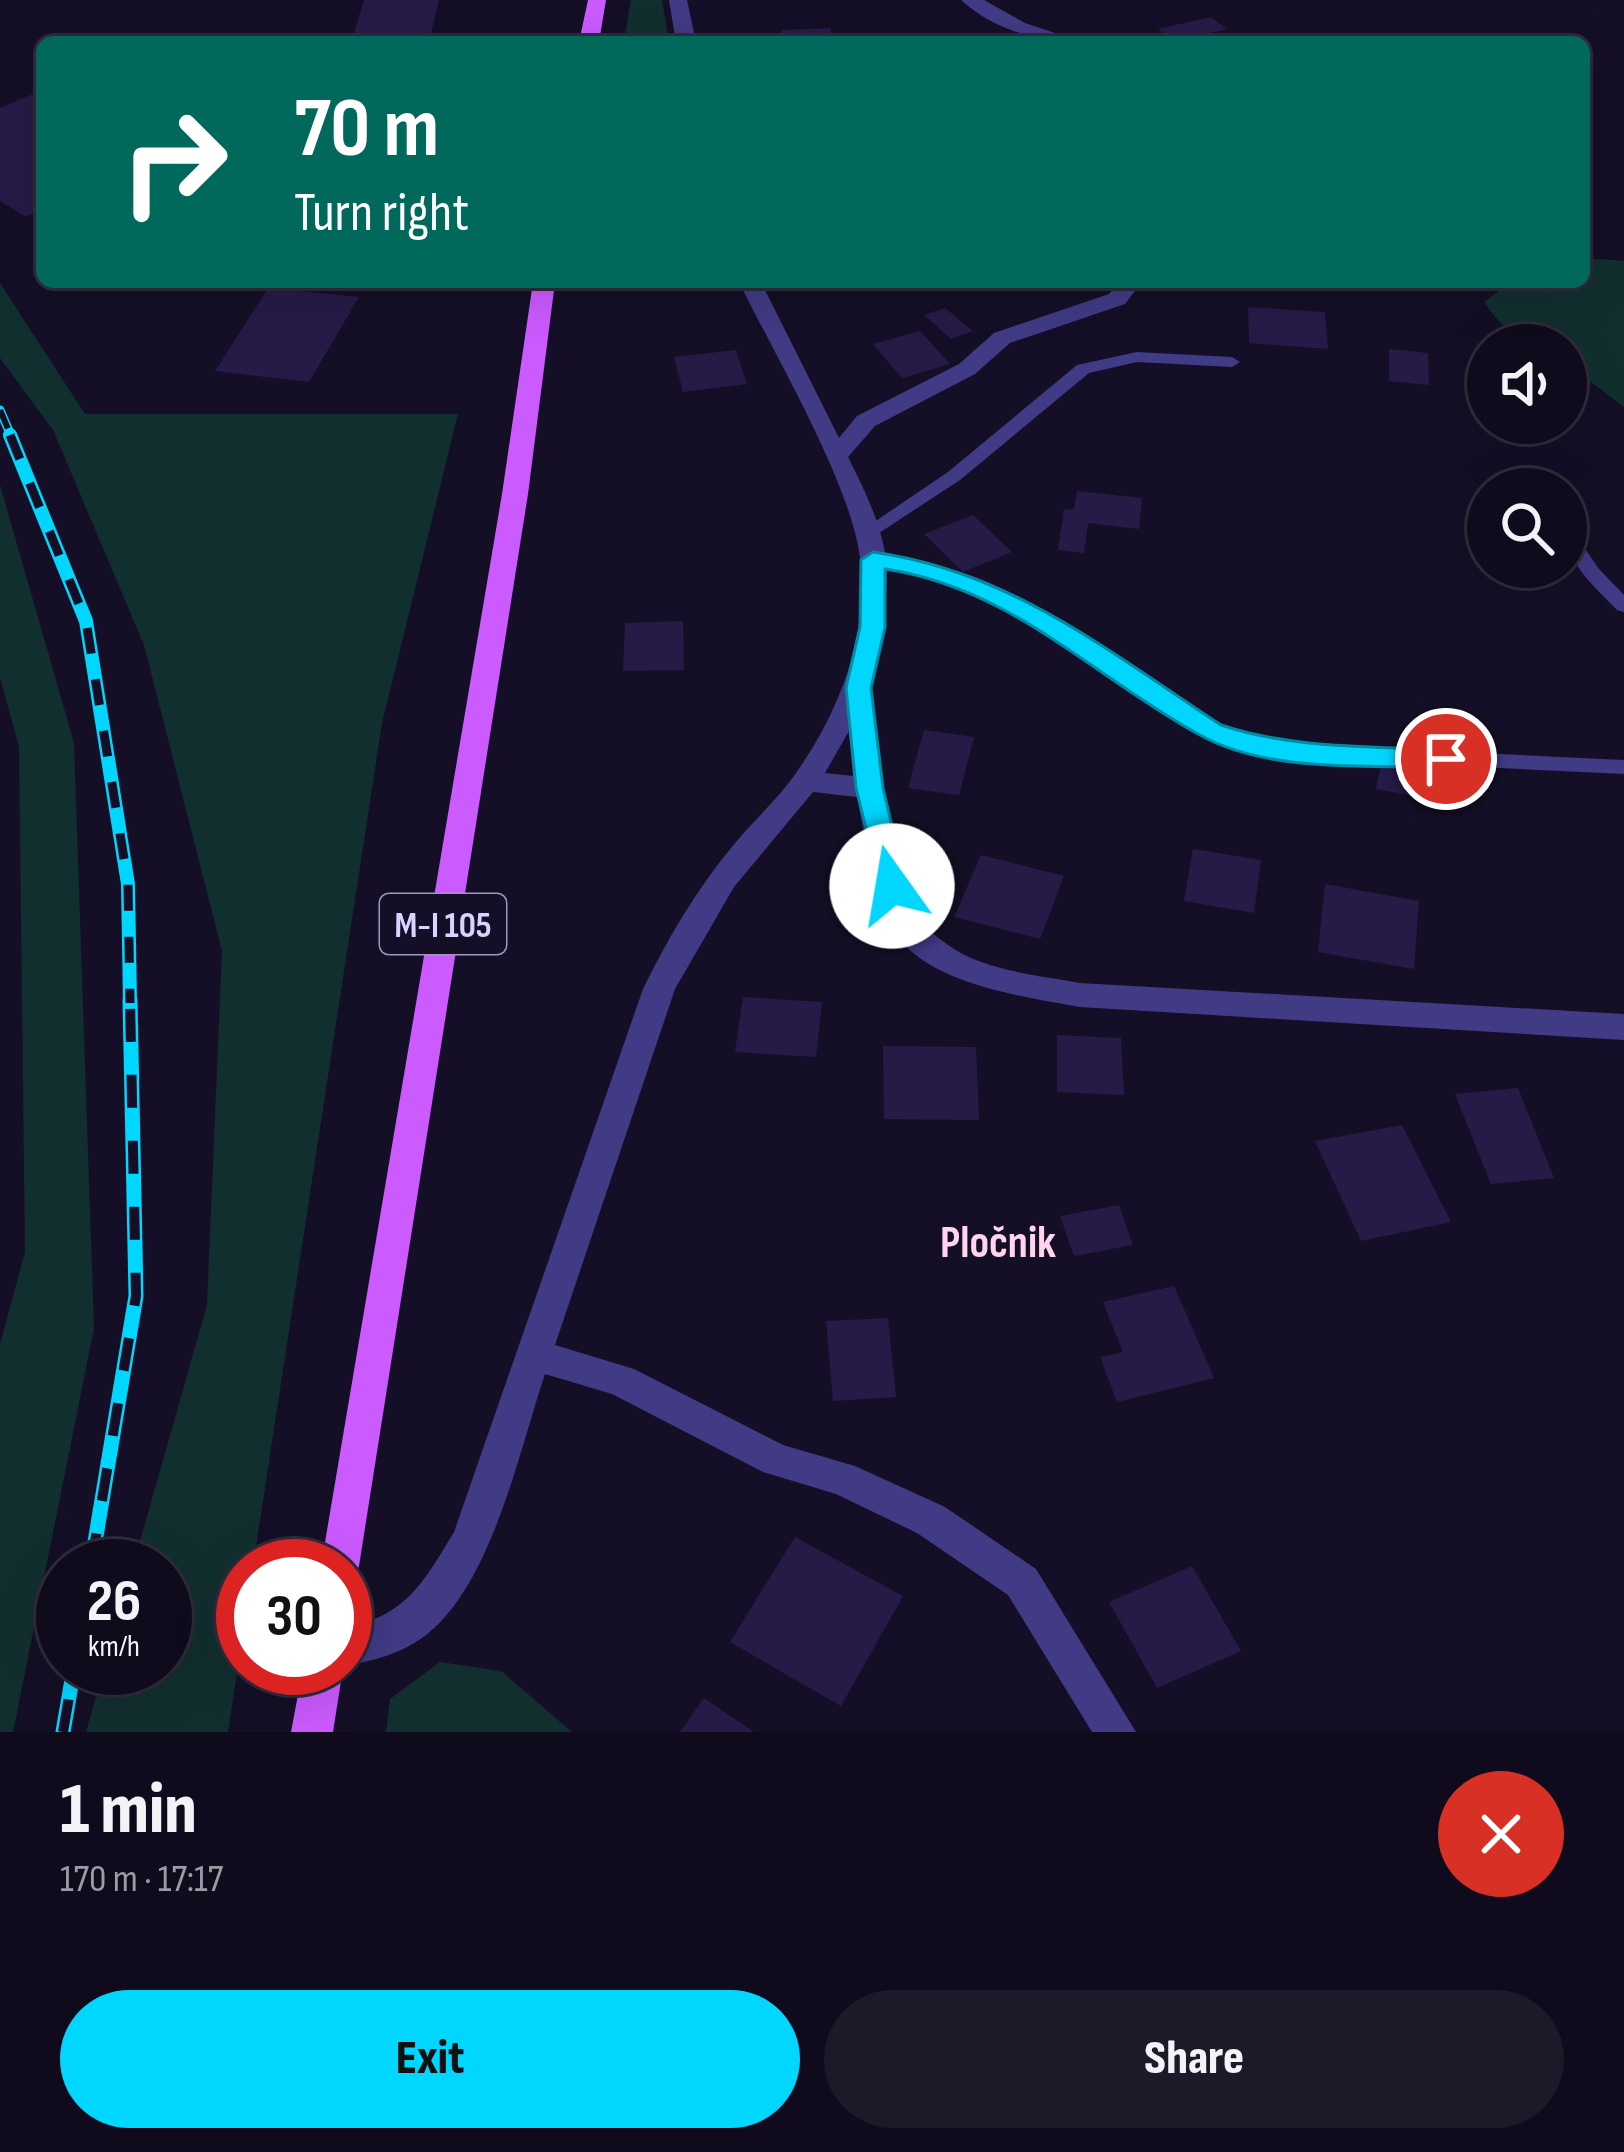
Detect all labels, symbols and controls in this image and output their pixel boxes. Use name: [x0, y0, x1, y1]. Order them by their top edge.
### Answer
text: 70 m: [294, 79, 439, 180]
icon: right: [96, 84, 252, 240]
text: Turn right: [294, 181, 469, 246]
map controls: [1467, 324, 1587, 588]
button: sound: [1467, 324, 1587, 444]
button: search: [1467, 468, 1587, 588]
pin: [1395, 708, 1497, 810]
icon: arrive: [1413, 726, 1479, 792]
position arrow: [829, 823, 955, 949]
road number: M-I 105: [380, 894, 506, 954]
district label: Pločnik: [940, 1216, 1056, 1271]
speed limit sign: 30: [216, 1539, 372, 1695]
text: 26: [87, 1566, 141, 1638]
text: km/h: [88, 1629, 140, 1665]
text: 1 min: [60, 1767, 197, 1854]
button: close: [1438, 1771, 1564, 1897]
text: 170 m · 17:17: [60, 1856, 223, 1903]
button: Exit: [60, 1990, 800, 2128]
button: Share: [824, 1990, 1564, 2128]

